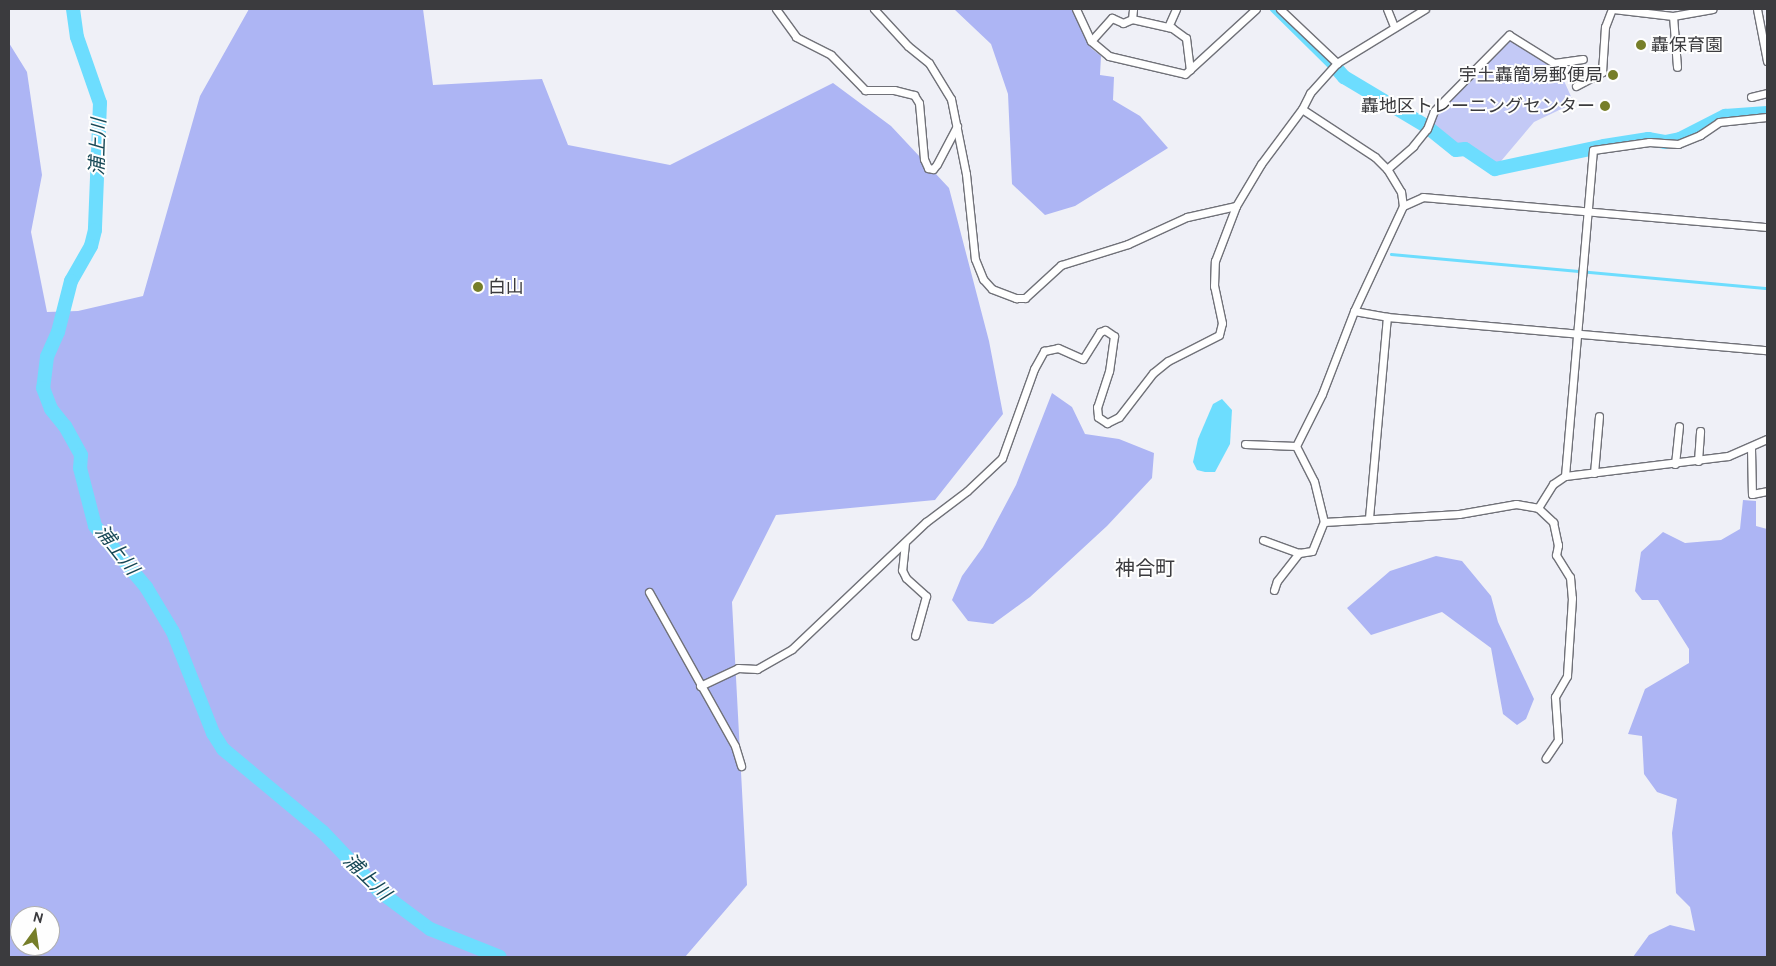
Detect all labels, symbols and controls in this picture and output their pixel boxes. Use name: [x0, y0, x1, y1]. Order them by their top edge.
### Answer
place label: 轟保育園: [1651, 34, 1723, 56]
marker: 轟保育園: [1635, 39, 1647, 51]
place label: 宇土轟簡易郵便局: [1459, 64, 1603, 86]
marker: 宇土轟簡易郵便局: [1607, 69, 1619, 81]
place label: 轟地区トレーニングセンター: [1361, 95, 1595, 117]
marker: 轟地区トレーニングセンター: [1599, 100, 1611, 112]
water label: 浦上川: [86, 118, 110, 176]
place label: 白山: [488, 276, 524, 298]
marker: 白山: [472, 281, 484, 293]
water label: 浦上川: [90, 521, 144, 579]
district label: 神合町: [1115, 556, 1175, 580]
water label: 浦上川: [339, 849, 395, 905]
north arrow: [10, 906, 60, 956]
text: N: [31, 907, 45, 927]

